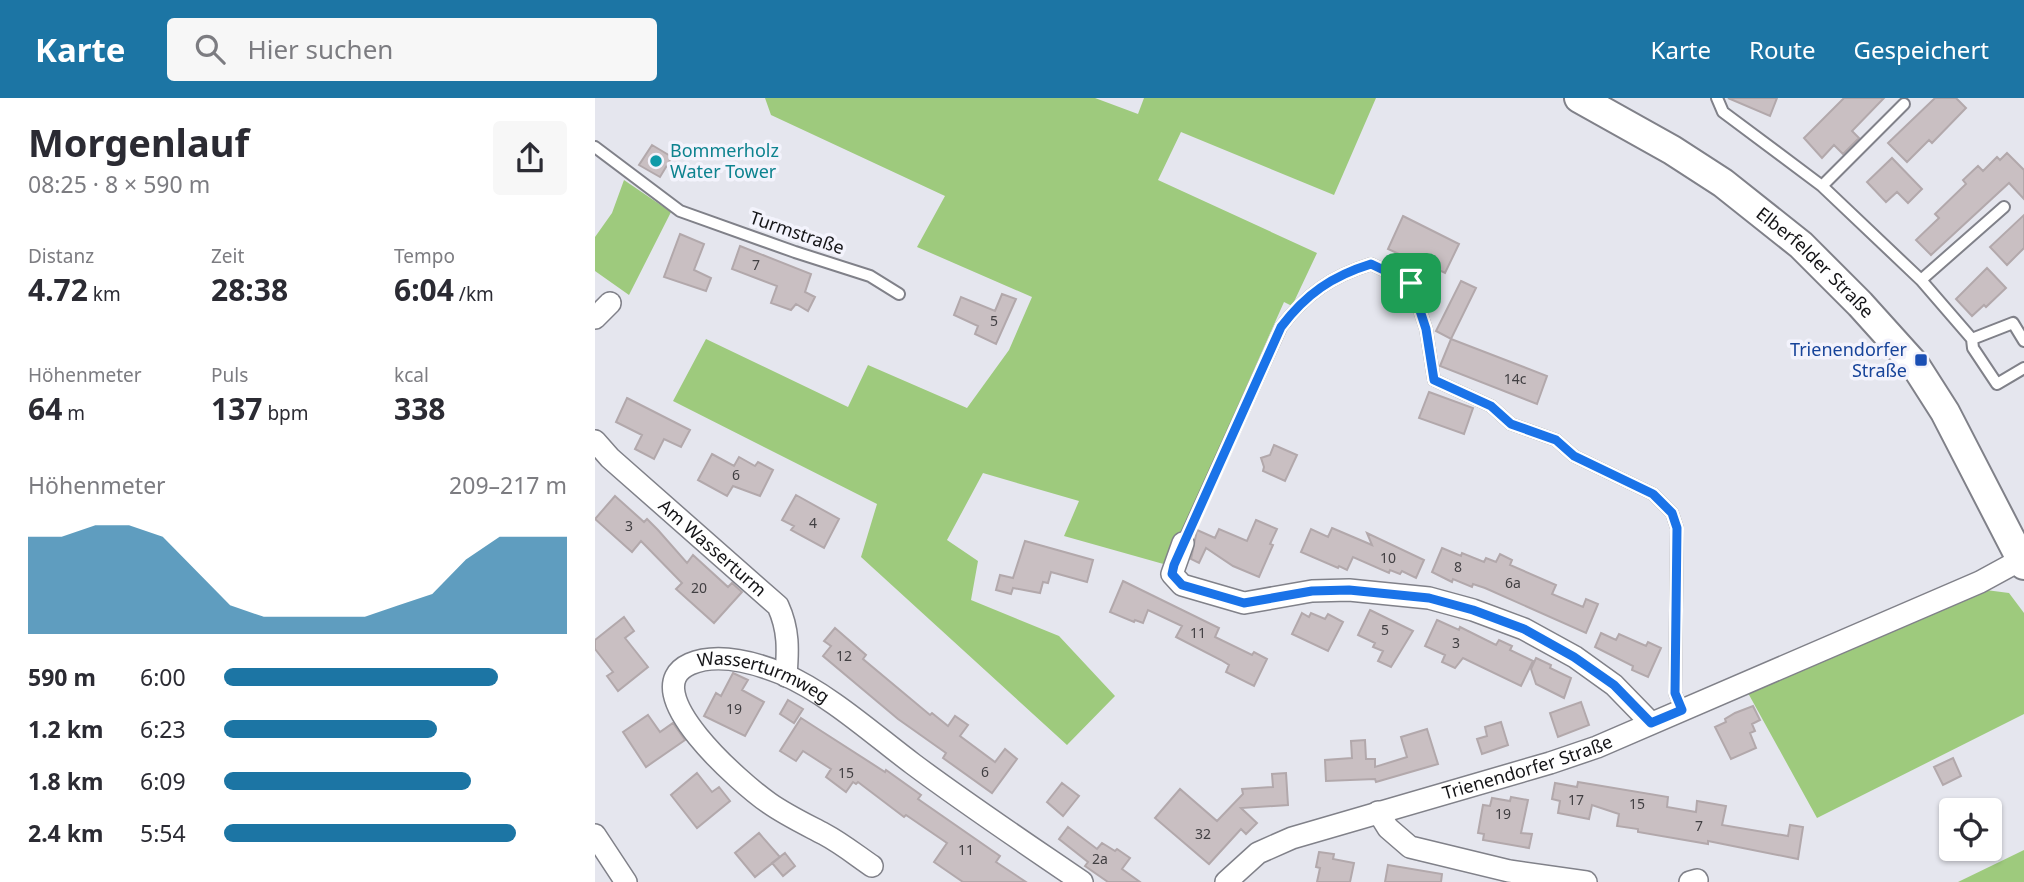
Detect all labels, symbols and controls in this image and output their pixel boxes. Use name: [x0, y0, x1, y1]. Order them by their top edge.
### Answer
search box: [167, 18, 657, 81]
text: Karte: [35, 27, 125, 72]
icon: search: [191, 30, 229, 68]
text: Hier suchen: [247, 31, 393, 67]
text: Karte: [1651, 33, 1711, 66]
text: Route: [1749, 33, 1816, 66]
text: Gespeichert: [1854, 33, 1989, 66]
text: Morgenlauf: [28, 116, 249, 168]
button: share: [493, 121, 567, 195]
place label: Bommerholz Water Tower: [670, 138, 779, 183]
marker: Bommerholz Water Tower: [648, 153, 664, 169]
text: 08:25 · 8 × 590 m: [28, 168, 210, 200]
street label: Elberfelder Straße: [1752, 201, 1880, 323]
street label: Turmstraße: [747, 205, 848, 259]
text: Distanz: [28, 243, 94, 269]
text: Zeit: [211, 243, 244, 269]
text: Tempo: [394, 243, 455, 269]
pin: [1381, 253, 1441, 313]
house number: 7: [752, 255, 760, 274]
icon: arrive: [1392, 264, 1430, 302]
text: 4.72: [28, 269, 88, 310]
text: 28:38: [211, 269, 288, 310]
text: 6:04: [394, 269, 454, 310]
text: km: [88, 281, 121, 307]
text: /km: [454, 281, 494, 307]
house number: 5: [990, 311, 998, 330]
place label: Trienendorfer Straße: [1790, 337, 1908, 382]
marker: Trienendorfer Straße: [1913, 352, 1929, 368]
text: Höhenmeter: [28, 362, 142, 388]
text: Puls: [211, 362, 248, 388]
text: kcal: [394, 362, 429, 388]
house number: 14c: [1504, 369, 1527, 388]
text: 64: [28, 388, 62, 429]
text: 137: [211, 388, 262, 429]
text: 338: [394, 388, 445, 429]
text: m: [62, 400, 85, 426]
text: bpm: [262, 400, 309, 426]
house number: 6: [732, 465, 740, 484]
text: Höhenmeter: [28, 469, 166, 501]
text: 209–217 m: [449, 469, 567, 501]
street label: Am Wasserturm: [654, 493, 772, 601]
house number: 4: [809, 513, 817, 532]
house number: 3: [625, 516, 633, 535]
house number: 10: [1380, 548, 1396, 567]
house number: 8: [1454, 557, 1462, 576]
house number: 6a: [1505, 573, 1521, 592]
house number: 20: [691, 578, 707, 597]
house number: 5: [1381, 620, 1389, 639]
house number: 11: [1190, 623, 1206, 642]
house number: 3: [1452, 633, 1460, 652]
street label: Wasserturmweg: [695, 646, 834, 708]
house number: 12: [836, 646, 852, 665]
text: 590 m: [28, 661, 96, 693]
text: 6:00: [140, 661, 186, 693]
house number: 19: [726, 699, 742, 718]
text: 1.2 km: [28, 713, 103, 745]
text: 6:23: [140, 713, 186, 745]
street label: Trienendorfer Straße: [1439, 729, 1616, 805]
house number: 6: [981, 762, 989, 781]
house number: 15: [838, 763, 854, 782]
text: 1.8 km: [28, 765, 103, 797]
text: 6:09: [140, 765, 186, 797]
house number: 17: [1568, 790, 1584, 809]
house number: 15: [1629, 794, 1645, 813]
map controls: [1939, 798, 2002, 861]
button: locate: [1939, 798, 2002, 861]
house number: 19: [1495, 804, 1511, 823]
house number: 7: [1695, 816, 1703, 835]
text: 2.4 km: [28, 817, 103, 849]
text: 5:54: [140, 817, 186, 849]
house number: 32: [1195, 824, 1211, 843]
house number: 11: [958, 840, 974, 859]
house number: 2a: [1092, 849, 1108, 868]

